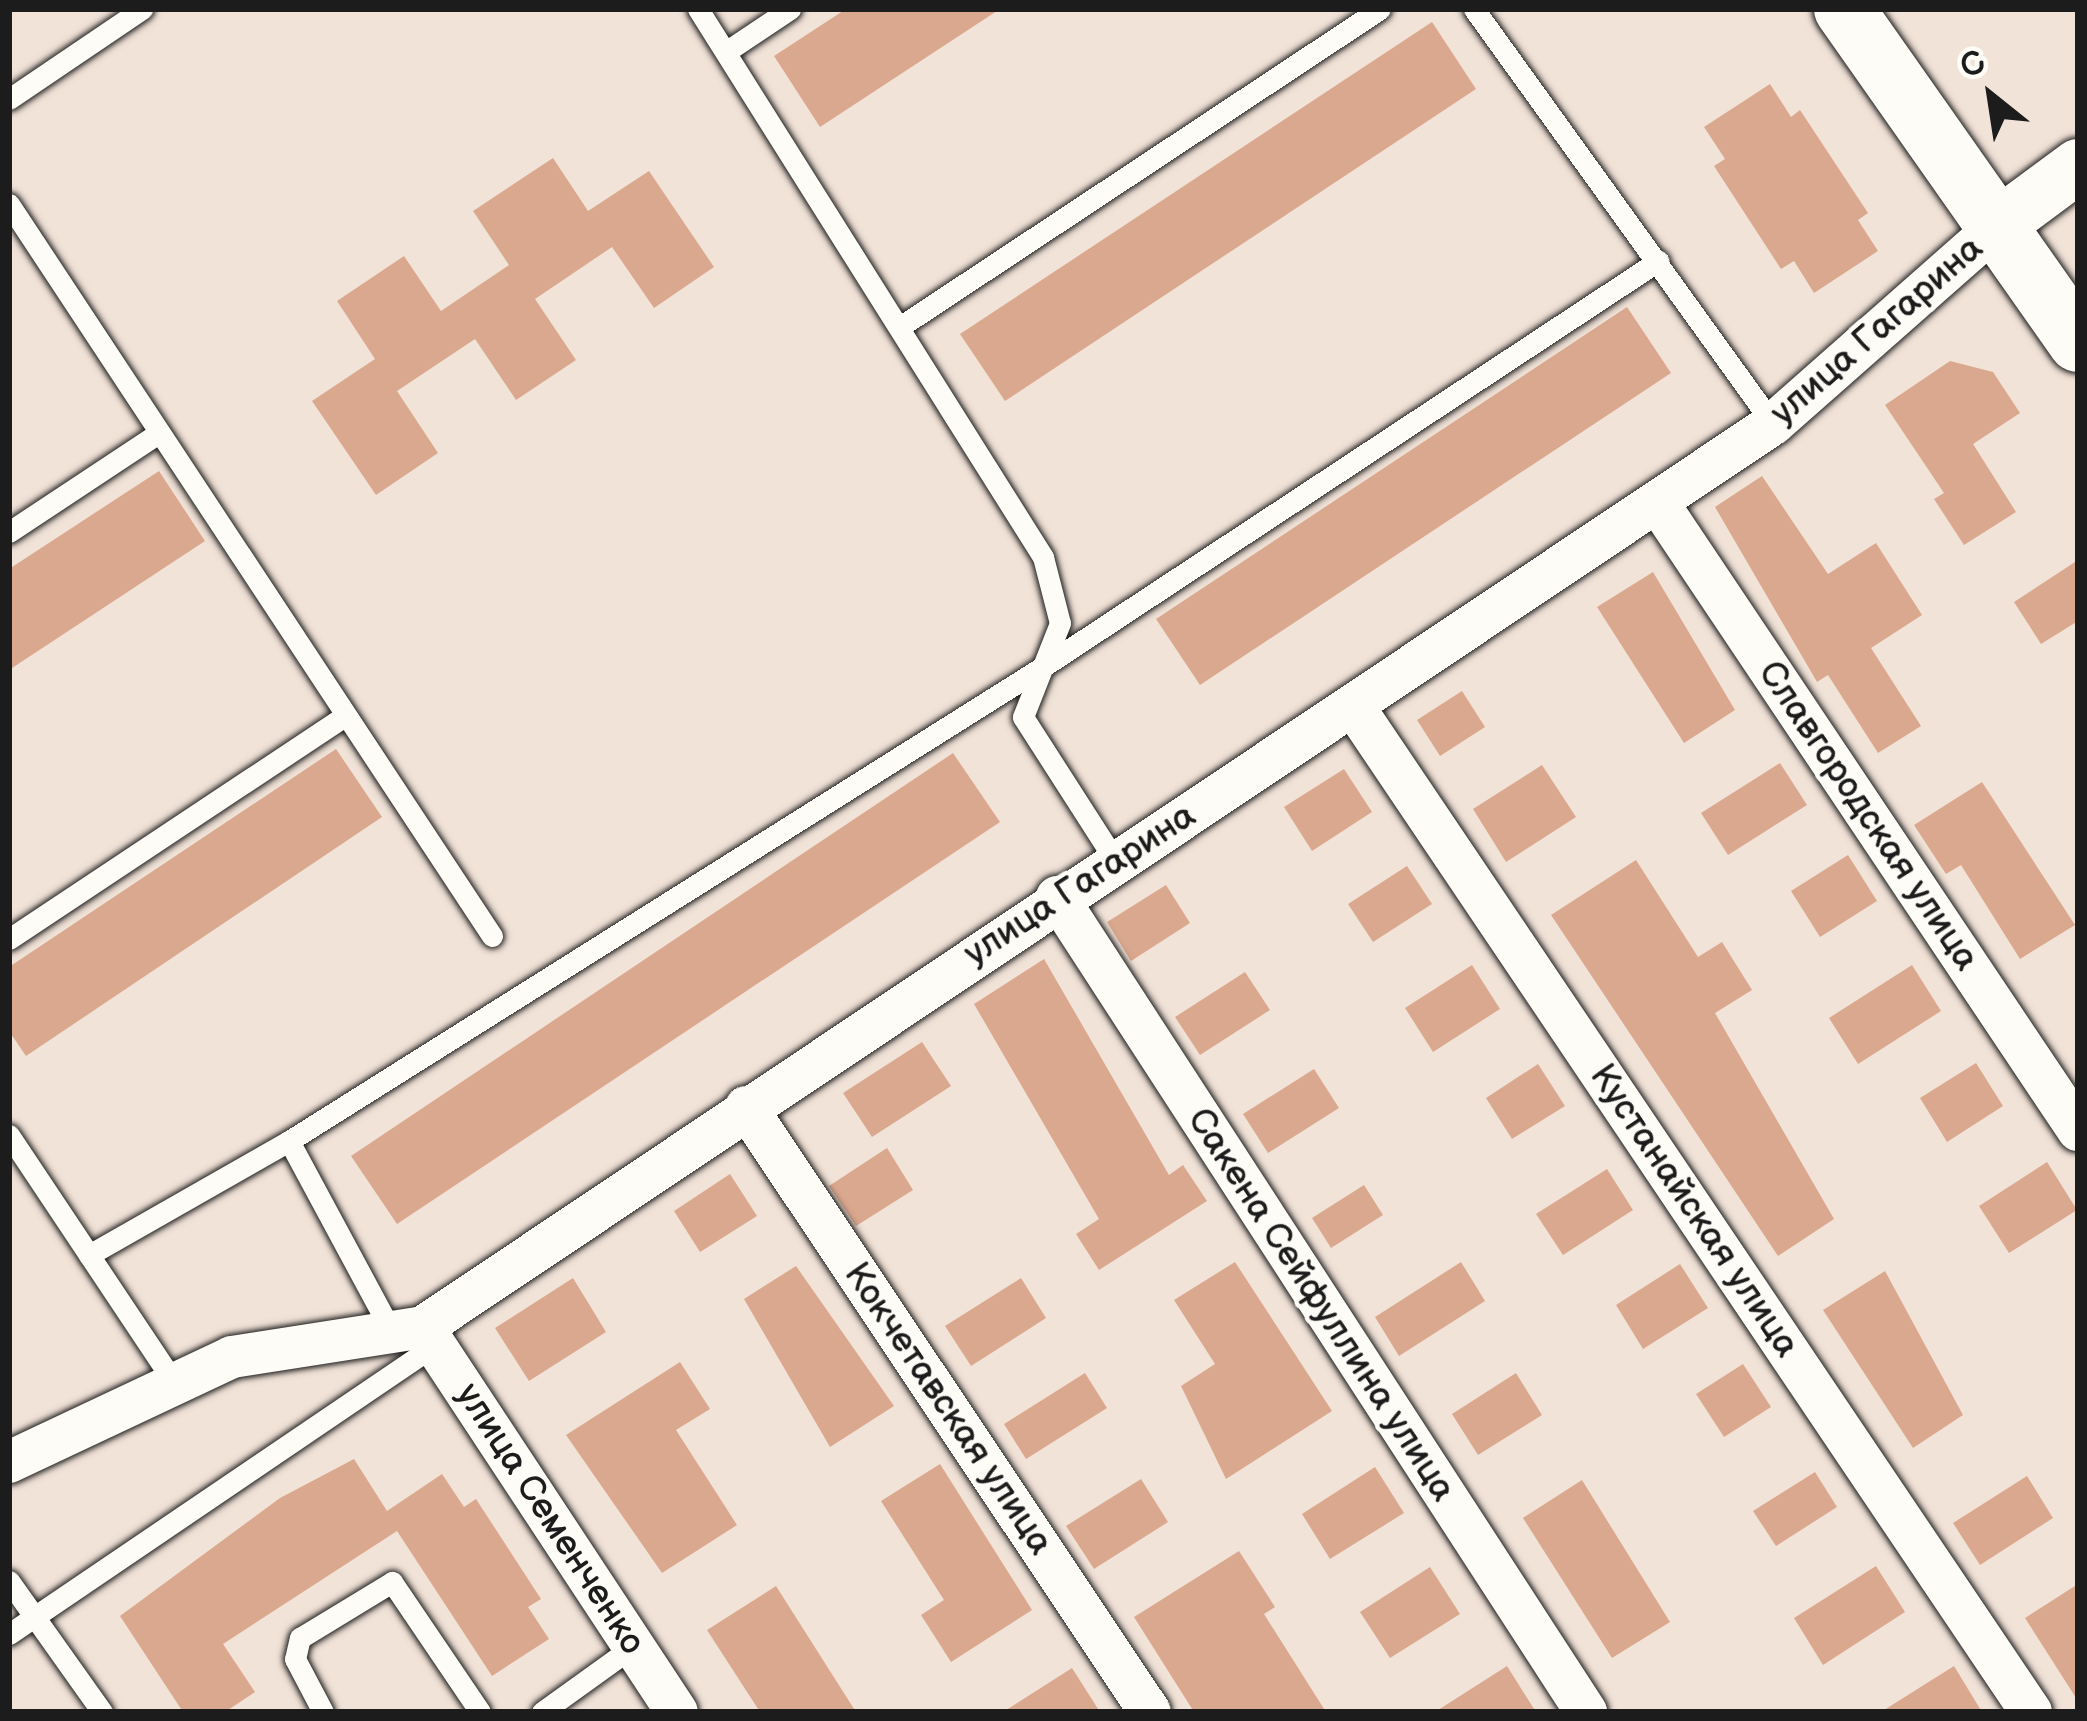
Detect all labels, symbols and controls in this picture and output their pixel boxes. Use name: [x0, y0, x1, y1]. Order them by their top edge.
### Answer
north arrow: [1931, 36, 2051, 156]
text: С: [1953, 42, 1993, 88]
street label: улица Гагарина: [1762, 227, 1992, 435]
street label: Славгородская улица: [1748, 653, 1988, 979]
street label: улица Гагарина: [956, 794, 1204, 976]
street label: Кустанайская улица: [1580, 1056, 1808, 1366]
street label: Сакена Сейфуллина улица: [1178, 1100, 1464, 1510]
street label: Кокчетавская улица: [834, 1255, 1062, 1563]
street label: улица Семенченко: [446, 1375, 654, 1663]

